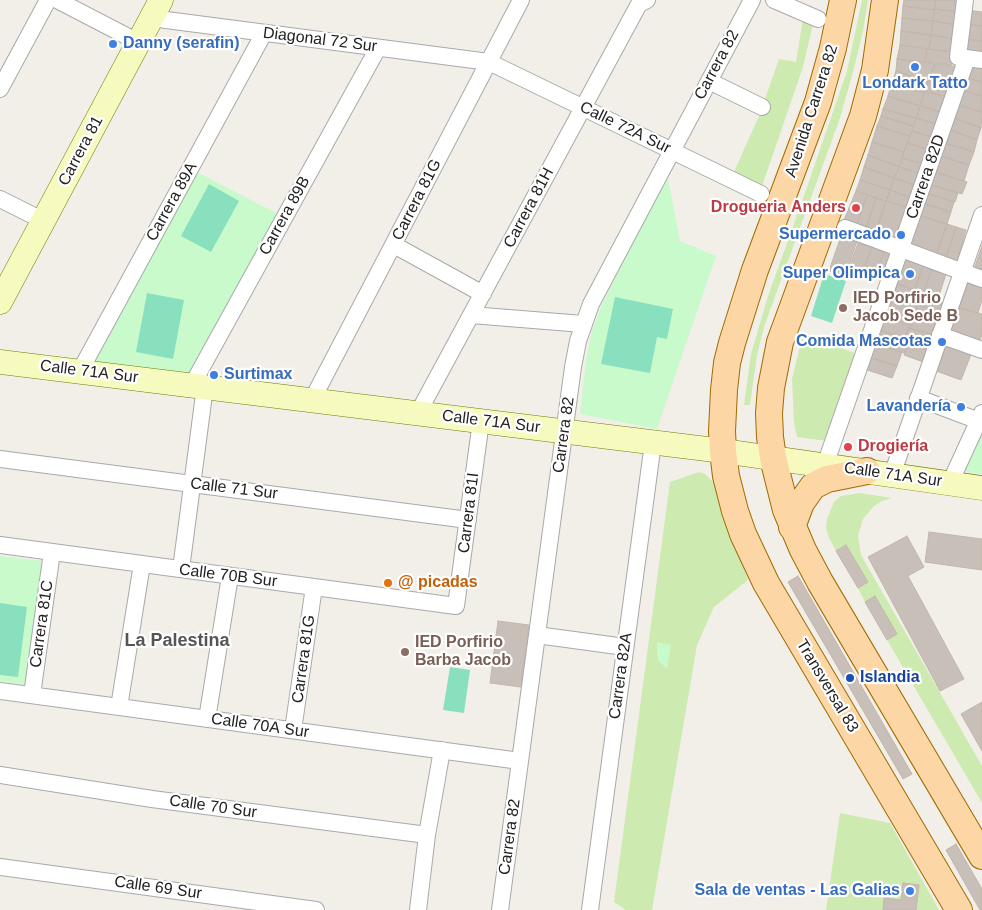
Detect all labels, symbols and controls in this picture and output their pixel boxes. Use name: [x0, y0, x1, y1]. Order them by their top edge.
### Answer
street label: Diagonal 72 Sur: [262, 23, 378, 57]
street label: Carrera 82: [691, 27, 743, 103]
place label: Danny (serafin): [123, 34, 239, 54]
marker: Danny (serafin): [107, 38, 119, 50]
street label: Avenida Carrera 82: [781, 42, 843, 180]
marker: Londark Tatto: [909, 61, 921, 73]
place label: Londark Tatto: [862, 74, 968, 94]
street label: Calle 72A Sur: [576, 98, 674, 158]
street label: Carrera 81: [55, 113, 107, 189]
street label: Carrera 82D: [903, 132, 949, 222]
street label: Carrera 81G: [388, 156, 446, 244]
street label: Carrera 89A: [142, 159, 202, 245]
street label: Carrera 81H: [500, 165, 558, 251]
street label: Carrera 89B: [255, 173, 315, 259]
place label: Drogueria Anders: [711, 198, 846, 218]
marker: Drogueria Anders: [850, 202, 862, 214]
place label: Supermercado: [779, 225, 891, 245]
marker: Supermercado: [895, 229, 907, 241]
place label: Super Olimpica: [783, 264, 900, 284]
marker: Super Olimpica: [904, 268, 916, 280]
place label: IED Porfirio Jacob Sede B: [853, 289, 958, 327]
marker: IED Porfirio Jacob Sede B: [837, 302, 849, 314]
place label: Comida Mascotas: [796, 332, 932, 352]
marker: Comida Mascotas: [936, 336, 948, 348]
street label: Calle 71A Sur: [39, 356, 139, 388]
place label: Surtimax: [224, 365, 292, 385]
marker: Surtimax: [208, 369, 220, 381]
street label: Carrera 82: [549, 396, 579, 474]
place label: Lavandería: [867, 397, 951, 417]
marker: Lavandería: [955, 401, 967, 413]
street label: Calle 71A Sur: [441, 406, 541, 438]
place label: Drogiería: [858, 437, 928, 457]
marker: Drogiería: [842, 441, 854, 453]
street label: Calle 71A Sur: [843, 459, 943, 491]
street label: Carrera 81I: [455, 472, 483, 554]
street label: Calle 71 Sur: [189, 474, 279, 504]
street label: Calle 70B Sur: [178, 560, 278, 592]
place label: @ picadas: [398, 573, 478, 593]
marker: @ picadas: [382, 577, 394, 589]
street label: Carrera 81C: [26, 579, 58, 669]
street label: Carrera 81G: [288, 614, 320, 704]
district label: La Palestina: [124, 630, 230, 652]
street label: Carrera 82A: [605, 632, 637, 720]
place label: IED Porfirio Barba Jacob: [415, 633, 511, 671]
street label: Transversal 83: [792, 636, 862, 736]
marker: IED Porfirio Barba Jacob: [399, 646, 411, 658]
place label: Islandia: [860, 668, 920, 688]
marker: Islandia: [844, 672, 856, 684]
street label: Calle 70A Sur: [210, 710, 310, 742]
street label: Calle 70 Sur: [168, 791, 258, 823]
street label: Carrera 82: [495, 798, 525, 876]
street label: Calle 69 Sur: [113, 872, 203, 904]
place label: Sala de ventas - Las Galias: [695, 881, 900, 901]
marker: Sala de ventas - Las Galias: [904, 885, 916, 897]

